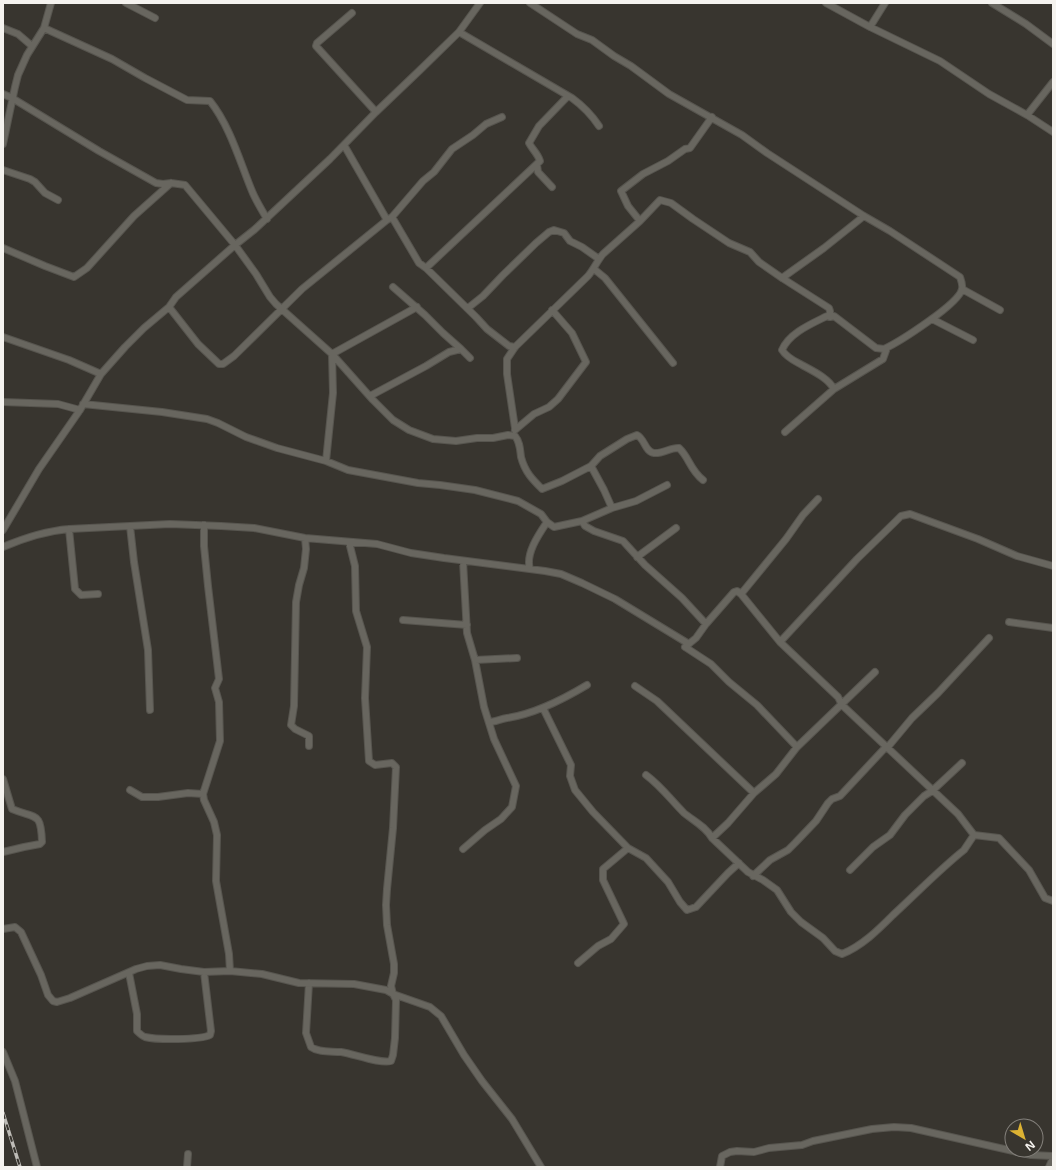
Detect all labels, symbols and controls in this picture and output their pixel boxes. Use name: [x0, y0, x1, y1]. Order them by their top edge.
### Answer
north arrow: [1004, 1118, 1044, 1158]
text: N: [1022, 1138, 1039, 1155]

